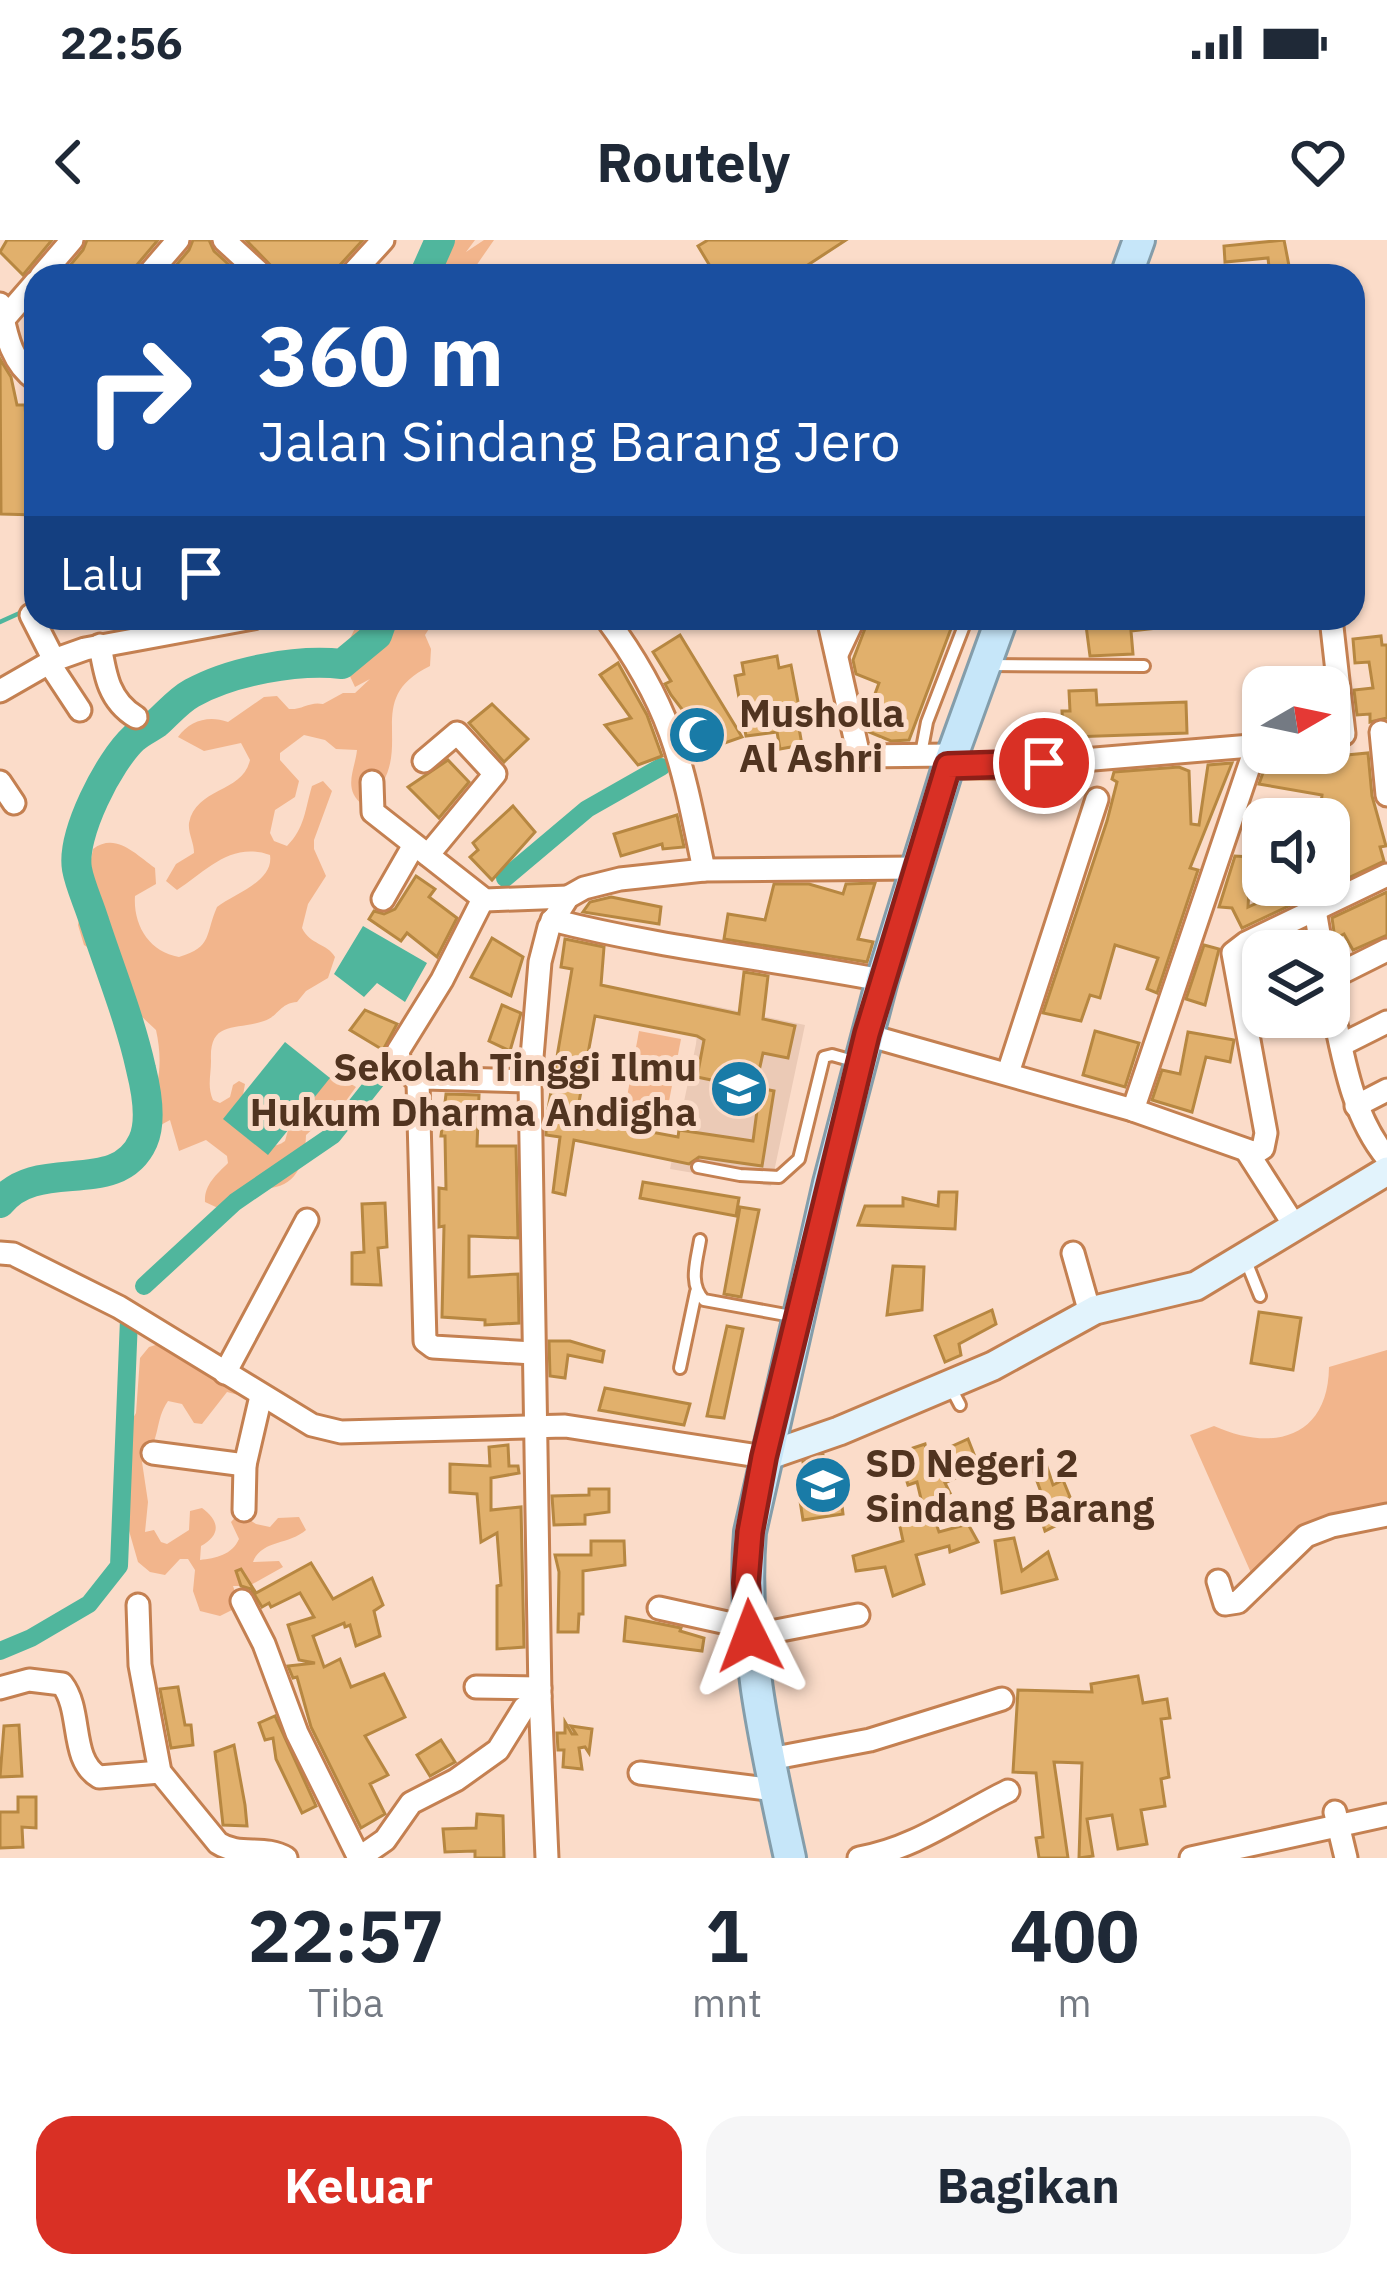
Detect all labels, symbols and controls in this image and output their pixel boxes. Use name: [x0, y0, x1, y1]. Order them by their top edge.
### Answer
text: 22:56: [60, 13, 183, 71]
text: Routely: [597, 127, 790, 197]
icon: back: [36, 129, 102, 195]
icon: heart: [1285, 129, 1351, 195]
text: 360 m: [258, 300, 504, 409]
icon: right: [60, 312, 216, 468]
text: Jalan Sindang Barang Jero: [258, 406, 900, 476]
icon: arrive: [168, 540, 234, 606]
text: Lalu: [60, 544, 144, 602]
north arrow: [1242, 666, 1350, 774]
map controls: [1242, 666, 1350, 1038]
place label: Musholla Al Ashri: [739, 687, 905, 783]
mosque icon: Musholla Al Ashri: [666, 704, 728, 766]
pin: [993, 712, 1095, 814]
icon: arrive: [1011, 730, 1077, 796]
button: sound: [1242, 798, 1350, 906]
button: layers: [1242, 930, 1350, 1038]
place label: Sekolah Tinggi Ilmu Hukum Dharma Andigha: [250, 1041, 697, 1137]
school or university icon: Sekolah Tinggi Ilmu Hukum Dharma Andigha: [708, 1058, 770, 1120]
place label: SD Negeri 2 Sindang Barang: [865, 1437, 1154, 1533]
school or university icon: SD Negeri 2 Sindang Barang: [792, 1454, 854, 1516]
position arrow: [687, 1573, 813, 1699]
text: 22:57: [248, 1888, 444, 1982]
text: 1: [705, 1888, 749, 1982]
text: 400: [1010, 1888, 1139, 1982]
text: Tiba: [308, 1977, 384, 2028]
text: mnt: [692, 1977, 762, 2028]
text: m: [1057, 1977, 1091, 2028]
button: Keluar: [36, 2116, 682, 2254]
button: Bagikan: [706, 2116, 1351, 2254]

